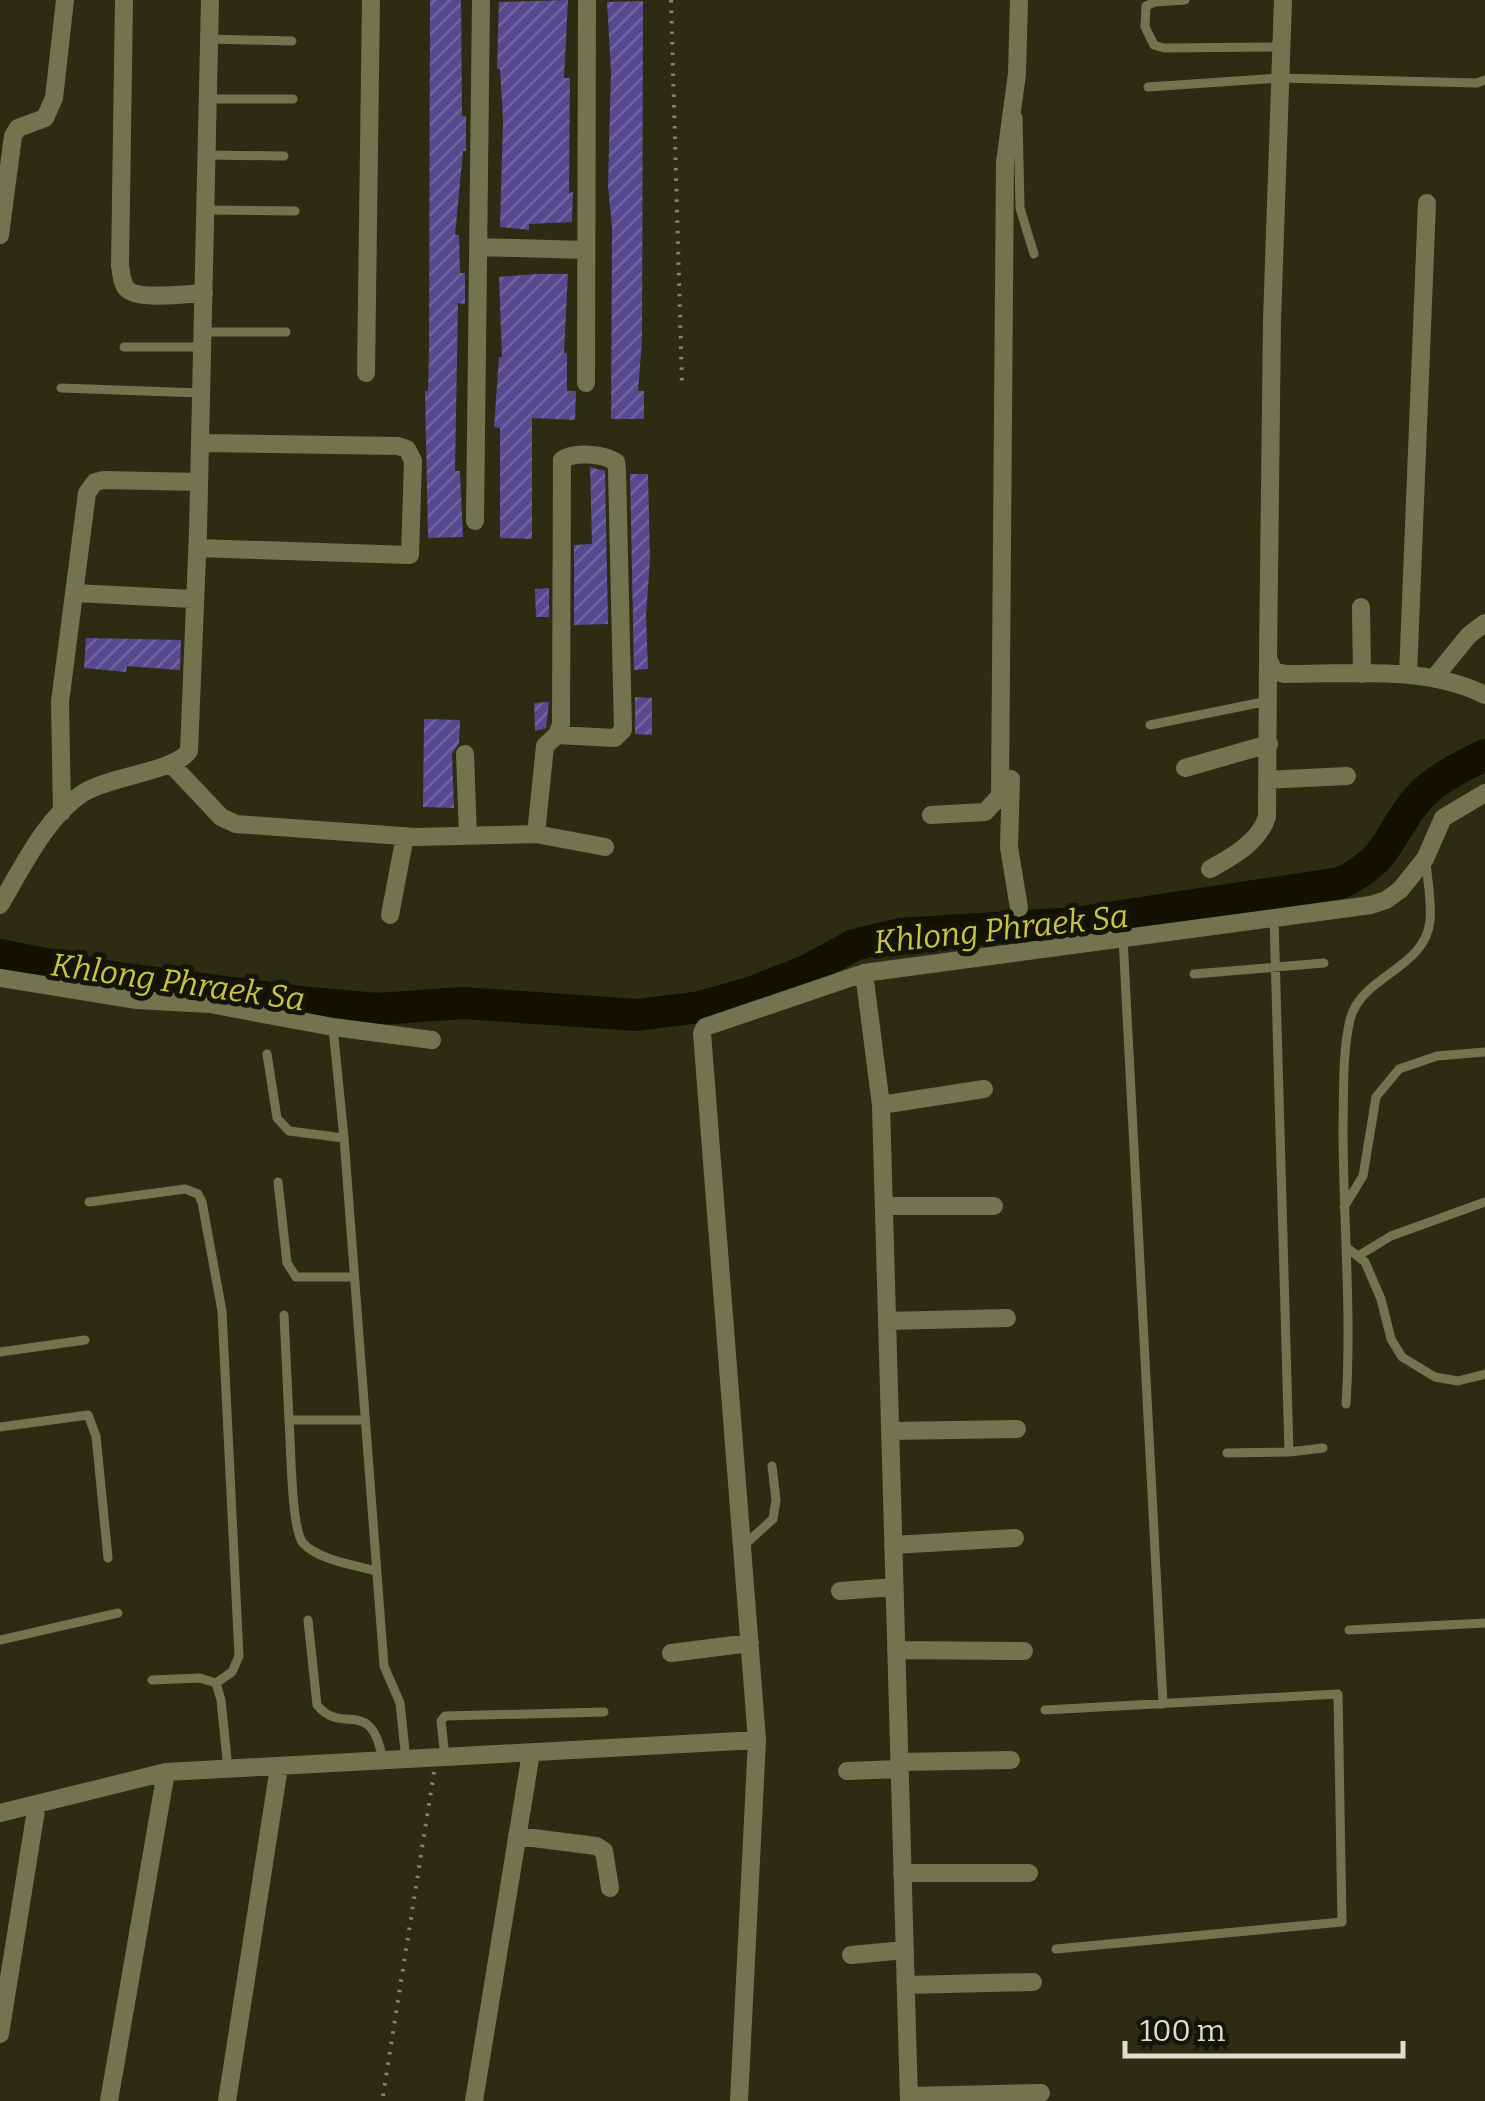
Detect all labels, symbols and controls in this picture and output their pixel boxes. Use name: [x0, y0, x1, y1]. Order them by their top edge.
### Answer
water label: Khlong Phraek Sa: [872, 897, 1130, 961]
water label: Khlong Phraek Sa: [49, 945, 307, 1019]
scale bar: [1125, 1996, 1402, 2058]
text: 100 m: [1140, 2013, 1226, 2049]

